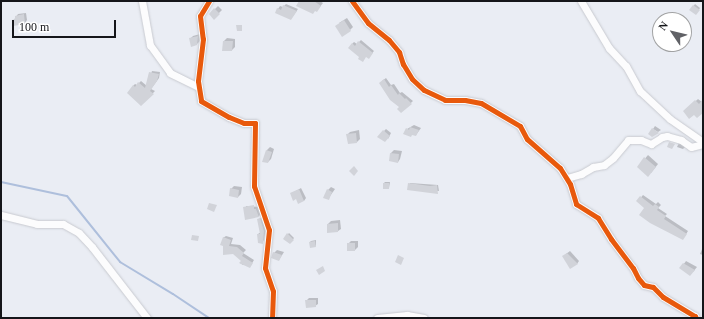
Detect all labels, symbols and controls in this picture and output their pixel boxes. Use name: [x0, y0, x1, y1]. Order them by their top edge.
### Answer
scale bar: [14, 12, 118, 38]
north arrow: [652, 12, 692, 52]
text: N: [656, 19, 670, 32]
text: 100 m: [19, 20, 49, 34]

